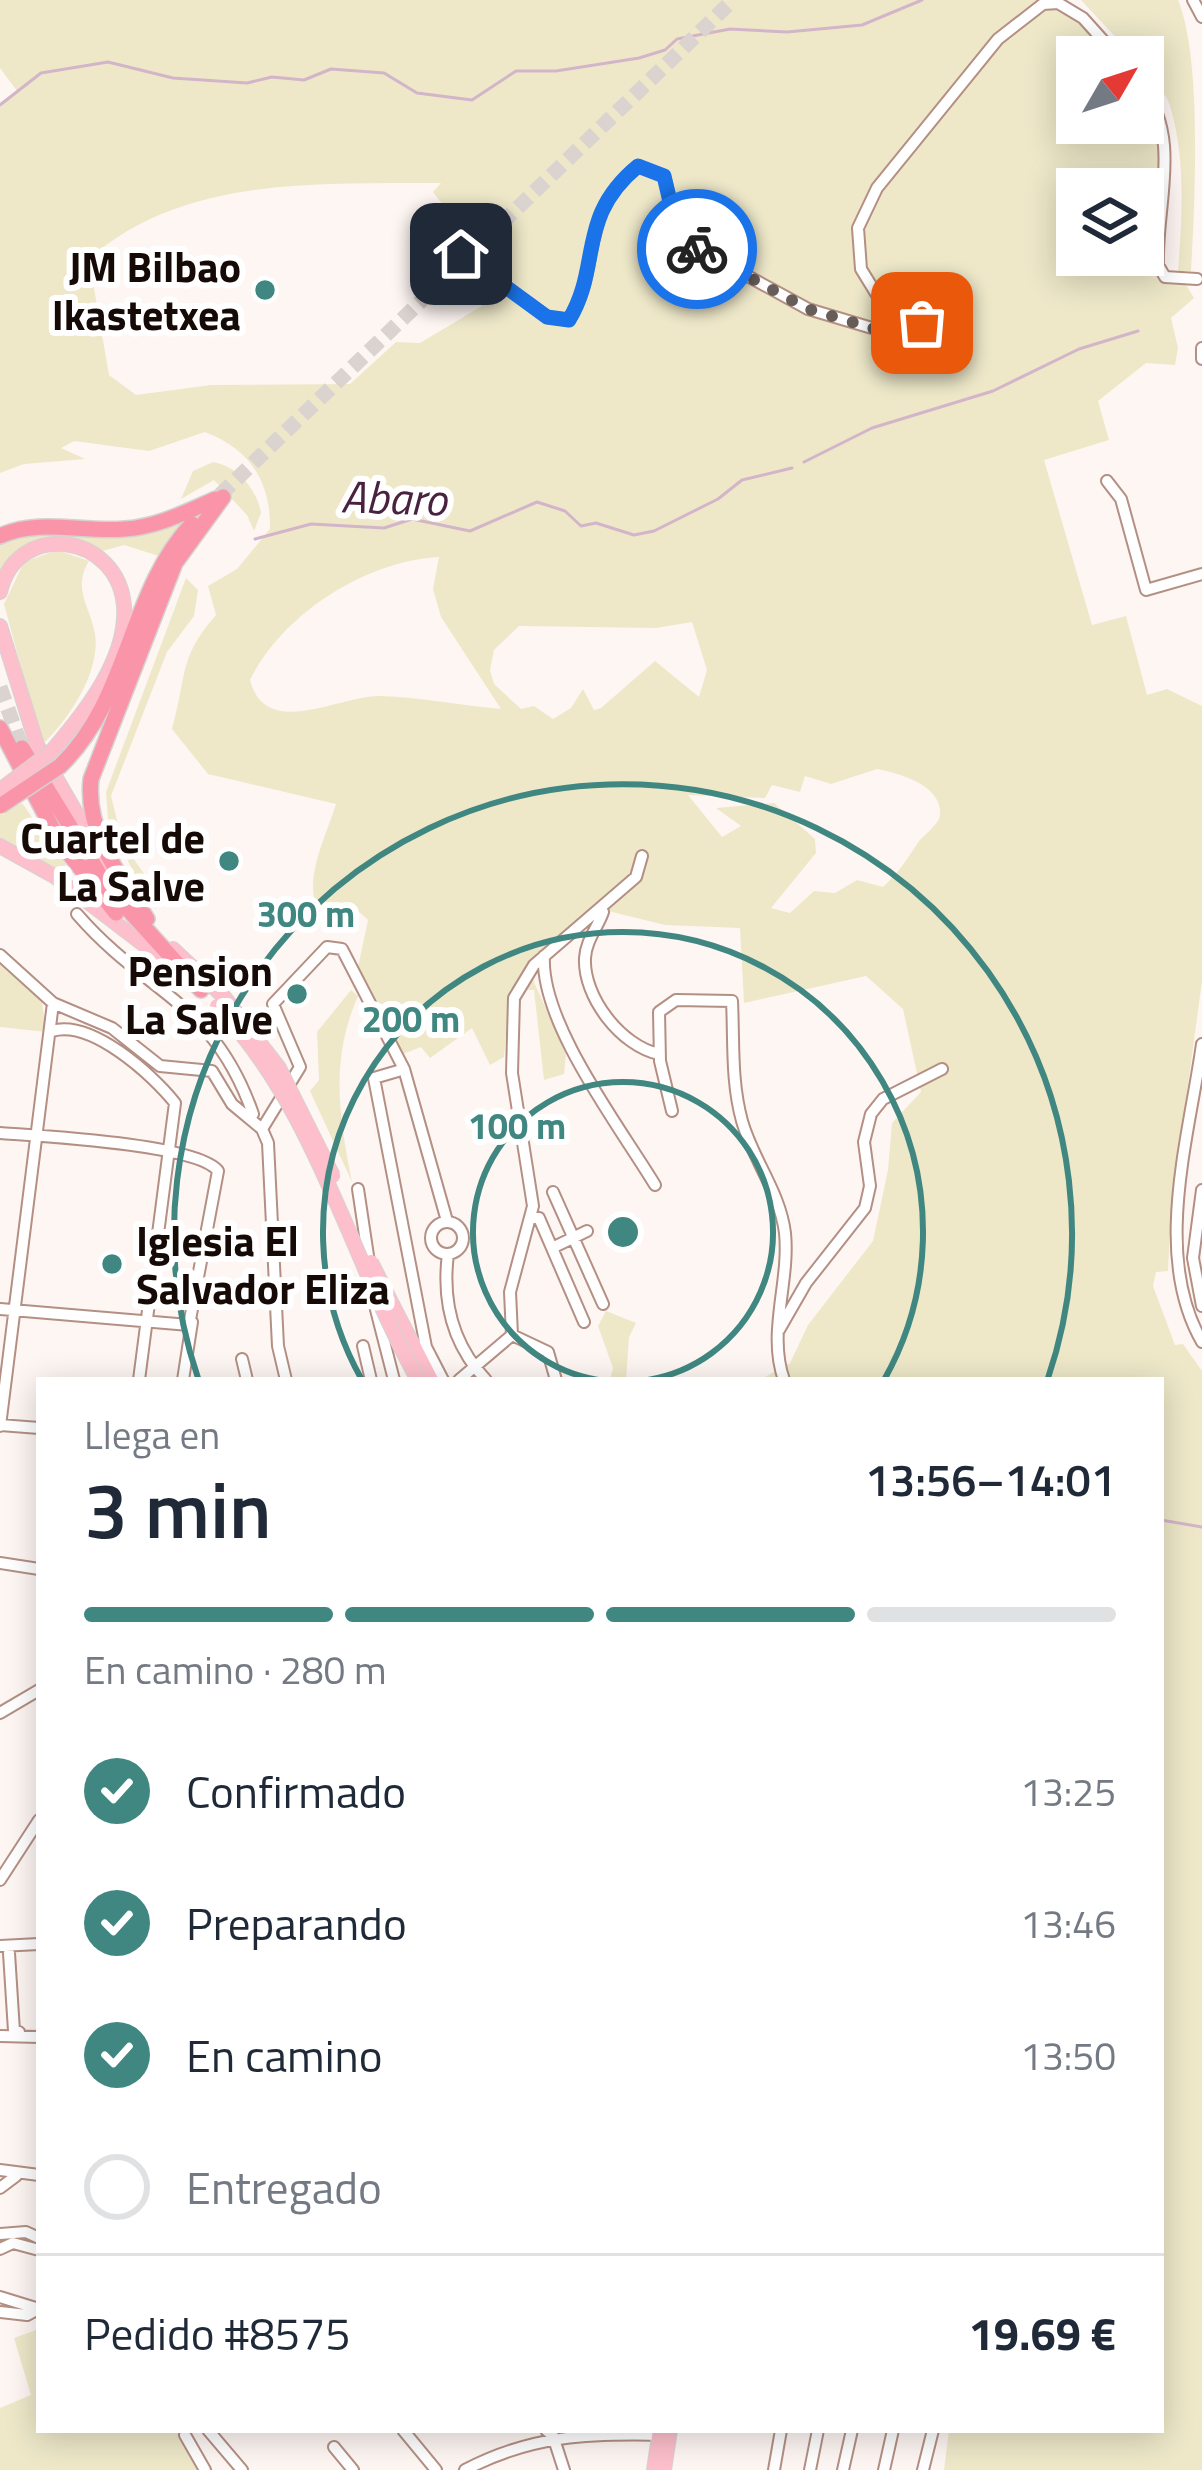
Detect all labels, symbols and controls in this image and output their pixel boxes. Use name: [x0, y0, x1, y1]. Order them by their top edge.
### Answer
north arrow: [1056, 36, 1164, 144]
map controls: [1056, 36, 1164, 276]
button: layers: [1056, 168, 1164, 276]
courier: [637, 189, 757, 309]
pin: [410, 203, 512, 305]
icon: bike: [664, 216, 730, 282]
icon: home: [428, 221, 494, 287]
place label: JM Bilbao Ikastetxea: [52, 234, 241, 346]
pin: [871, 272, 973, 374]
marker: JM Bilbao Ikastetxea: [252, 277, 278, 303]
icon: bag: [889, 290, 955, 356]
water label: Abaro: [340, 461, 450, 533]
place label: Cuartel de La Salve: [20, 805, 205, 917]
marker: Cuartel de La Salve: [216, 848, 242, 874]
text: 300 m: [257, 886, 355, 941]
place label: Pension La Salve: [125, 938, 273, 1050]
marker: Pension La Salve: [284, 981, 310, 1007]
text: 200 m: [362, 991, 460, 1046]
text: 100 m: [468, 1098, 566, 1153]
place label: Iglesia El Salvador Eliza: [136, 1208, 390, 1320]
centre of rings: [602, 1211, 644, 1253]
marker: Iglesia El Salvador Eliza: [99, 1251, 125, 1277]
text: Llega en: [84, 1405, 220, 1464]
text: 13:56–14:01: [865, 1445, 1116, 1513]
text: 3 min: [84, 1450, 272, 1568]
text: En camino · 280 m: [84, 1640, 387, 1699]
text: Confirmado: [186, 1757, 406, 1825]
icon: check: [84, 1758, 150, 1824]
text: 13:25: [1020, 1762, 1116, 1821]
text: Preparando: [186, 1889, 407, 1957]
icon: check: [84, 1890, 150, 1956]
text: 13:46: [1020, 1894, 1116, 1953]
text: En camino: [186, 2021, 383, 2089]
icon: check: [84, 2022, 150, 2088]
text: 13:50: [1020, 2026, 1116, 2085]
text: Entregado: [186, 2153, 382, 2221]
text: Pedido #8575: [84, 2299, 350, 2367]
text: 19.69 €: [969, 2299, 1116, 2367]

